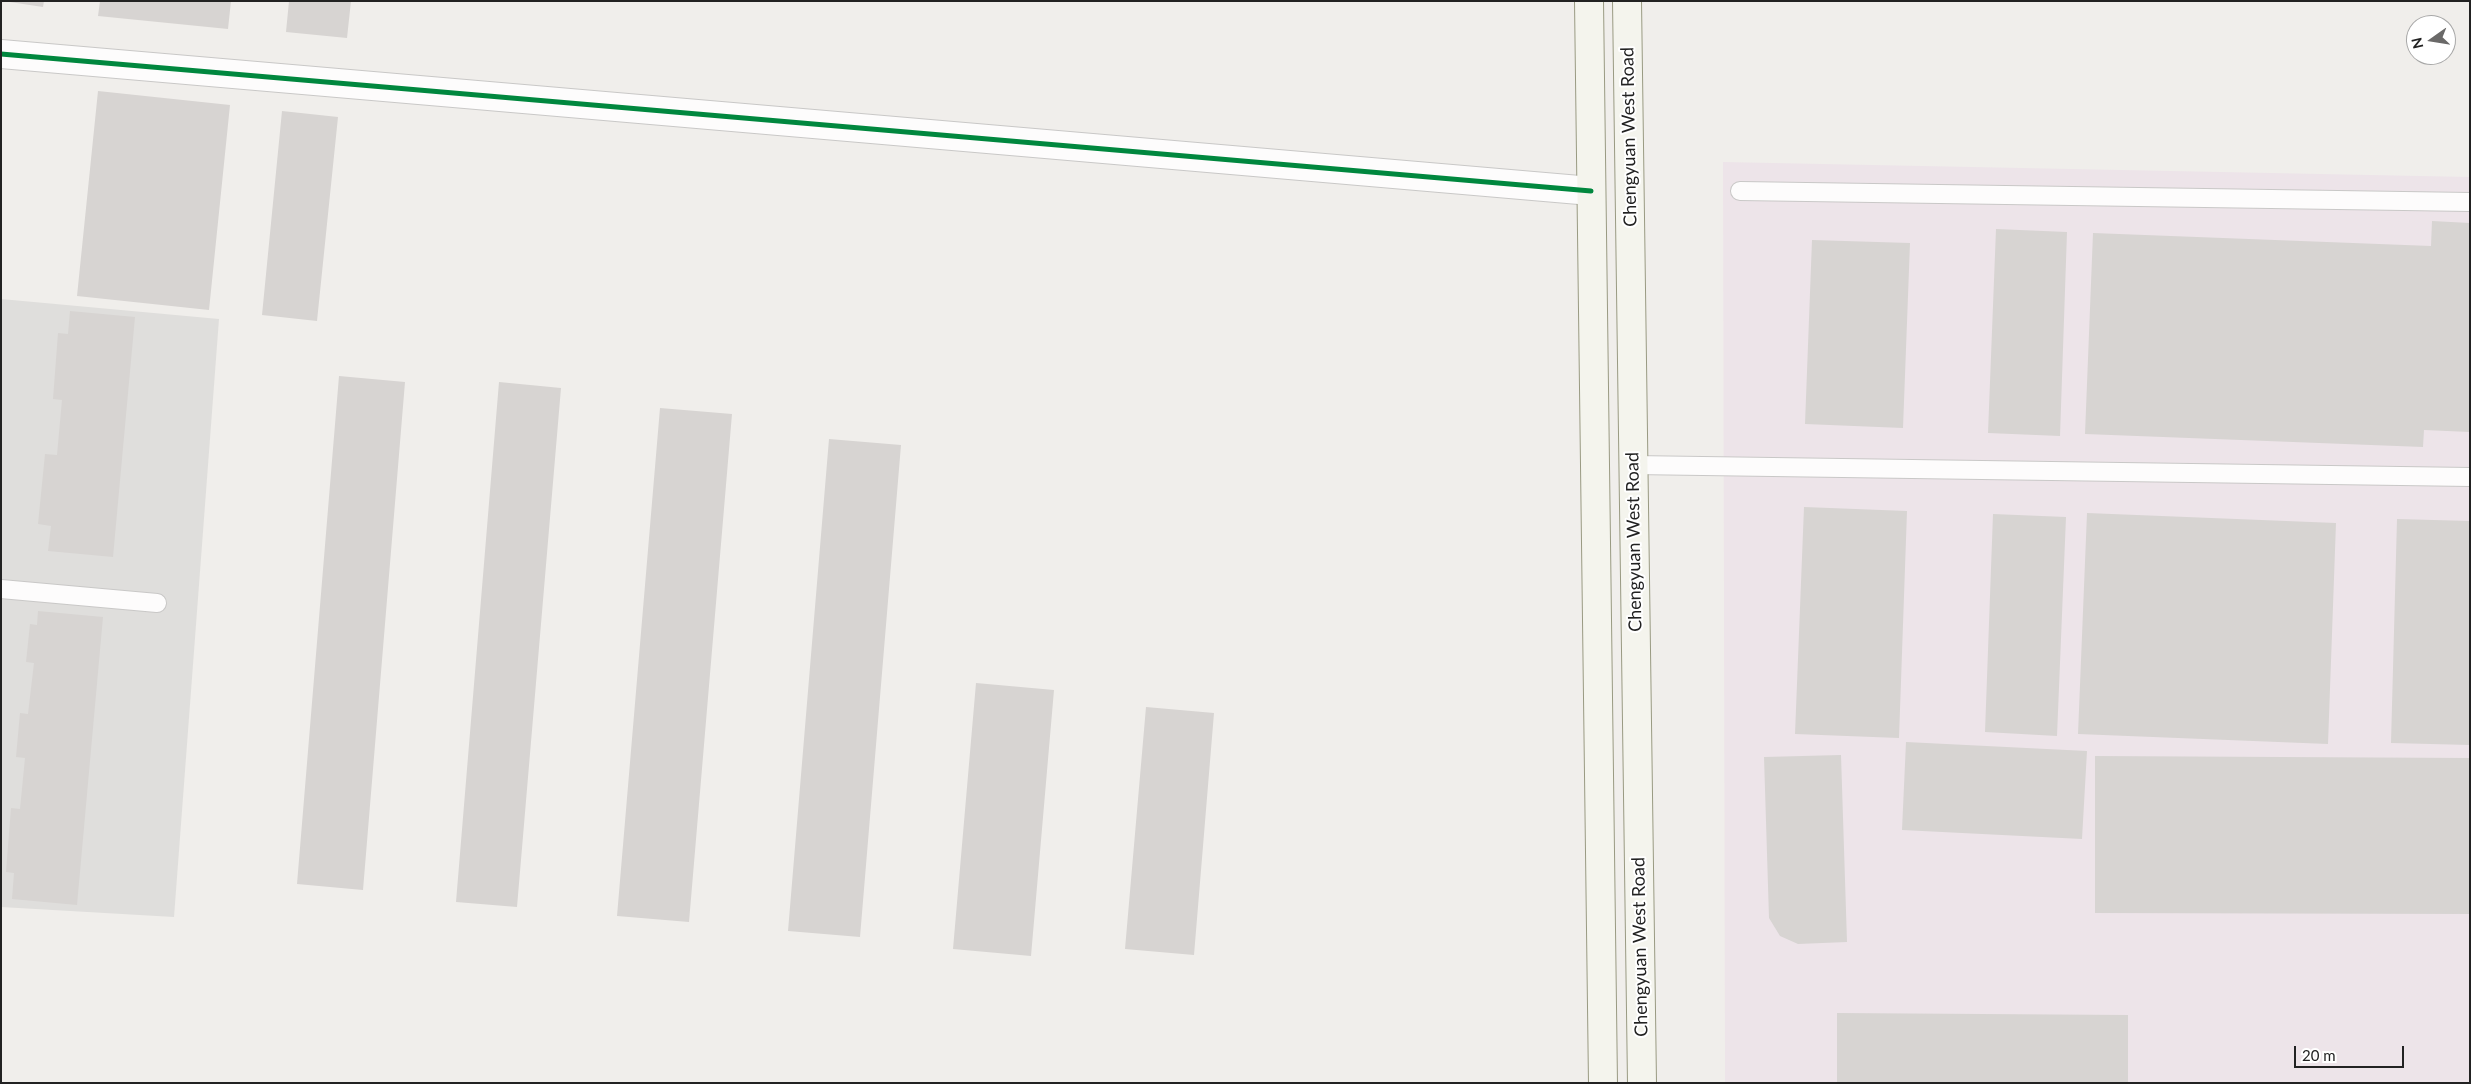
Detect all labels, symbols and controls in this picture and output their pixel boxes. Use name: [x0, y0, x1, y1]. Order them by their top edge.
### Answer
north arrow: [2406, 15, 2456, 65]
text: N: [2407, 36, 2426, 50]
street label: Chengyuan West Road: [1617, 47, 1641, 227]
street label: Chengyuan West Road: [1622, 452, 1646, 632]
street label: Chengyuan West Road: [1628, 857, 1652, 1037]
scale bar: [2296, 1036, 2406, 1068]
text: 20 m: [2302, 1046, 2336, 1064]

